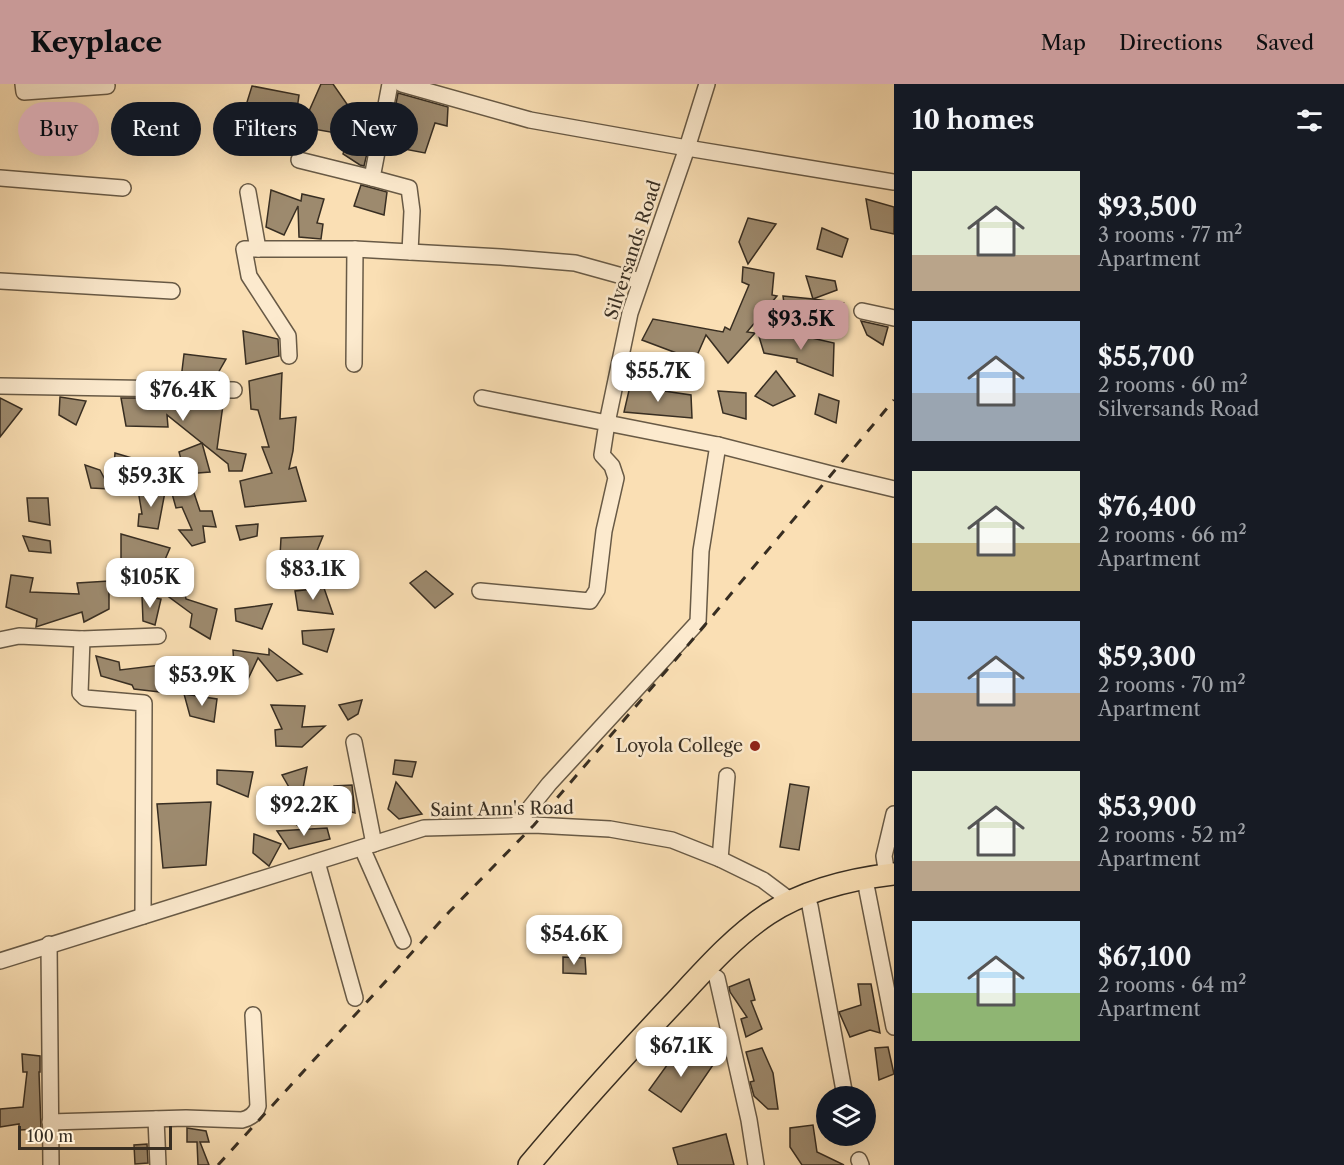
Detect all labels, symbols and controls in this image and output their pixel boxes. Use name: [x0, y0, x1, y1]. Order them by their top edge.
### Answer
text: Keyplace: [30, 25, 162, 59]
text: Map: [1041, 30, 1086, 55]
text: Directions: [1119, 30, 1223, 55]
text: Saved: [1256, 30, 1314, 55]
chip: Buy: [18, 102, 99, 156]
chip: Rent: [111, 102, 201, 156]
chip: Filters: [213, 102, 318, 156]
chip: New: [330, 102, 418, 156]
text: 10 homes: [912, 104, 1034, 136]
icon: filters: [1293, 104, 1326, 137]
street label: Silversands Road: [600, 178, 666, 322]
text: $93,500: [1098, 191, 1197, 223]
icon: home: [960, 195, 1032, 267]
text: 3 rooms · 77 m²: [1098, 223, 1242, 247]
text: Apartment: [1098, 247, 1201, 271]
pin: $93.5K: [752, 300, 850, 351]
text: $93.5K: [768, 307, 834, 331]
text: $55,700: [1098, 341, 1195, 373]
icon: home: [960, 345, 1032, 417]
pin: $55.7K: [609, 352, 707, 403]
text: $55.7K: [626, 359, 690, 383]
pin: $76.4K: [134, 371, 232, 422]
text: 2 rooms · 60 m²: [1098, 373, 1248, 397]
text: $76.4K: [150, 378, 216, 402]
text: Silversands Road: [1098, 397, 1259, 421]
pin: $59.3K: [102, 457, 200, 508]
text: $59.3K: [118, 464, 184, 488]
text: $76,400: [1098, 491, 1197, 523]
icon: home: [960, 495, 1032, 567]
text: 2 rooms · 66 m²: [1098, 523, 1247, 547]
text: Apartment: [1098, 547, 1201, 571]
pin: $83.1K: [264, 550, 362, 601]
text: $83.1K: [280, 557, 346, 581]
pin: $105K: [108, 558, 192, 609]
text: $105K: [120, 565, 180, 589]
text: $59,300: [1098, 641, 1196, 673]
icon: home: [960, 645, 1032, 717]
pin: $53.9K: [153, 656, 251, 707]
text: $53.9K: [169, 663, 235, 687]
text: 2 rooms · 70 m²: [1098, 673, 1246, 697]
text: Apartment: [1098, 697, 1201, 721]
place label: Loyola College: [616, 735, 743, 757]
marker: Loyola College: [748, 739, 762, 753]
pin: $92.2K: [255, 786, 353, 837]
text: $53,900: [1098, 791, 1197, 823]
text: $92.2K: [270, 793, 338, 817]
icon: home: [960, 795, 1032, 867]
street label: Saint Ann's Road: [430, 797, 574, 821]
text: 2 rooms · 52 m²: [1098, 823, 1246, 847]
text: Apartment: [1098, 847, 1201, 871]
pin: $54.6K: [525, 915, 623, 966]
text: $54.6K: [540, 922, 608, 946]
text: $67,100: [1098, 941, 1192, 973]
icon: home: [960, 945, 1032, 1017]
text: 2 rooms · 64 m²: [1098, 973, 1247, 997]
text: Apartment: [1098, 997, 1201, 1021]
pin: $67.1K: [632, 1027, 730, 1078]
text: $67.1K: [650, 1034, 712, 1058]
map controls: [816, 1086, 876, 1146]
button: layers: [816, 1086, 876, 1146]
scale bar: [18, 1123, 172, 1150]
text: 100 m: [27, 1126, 73, 1146]

